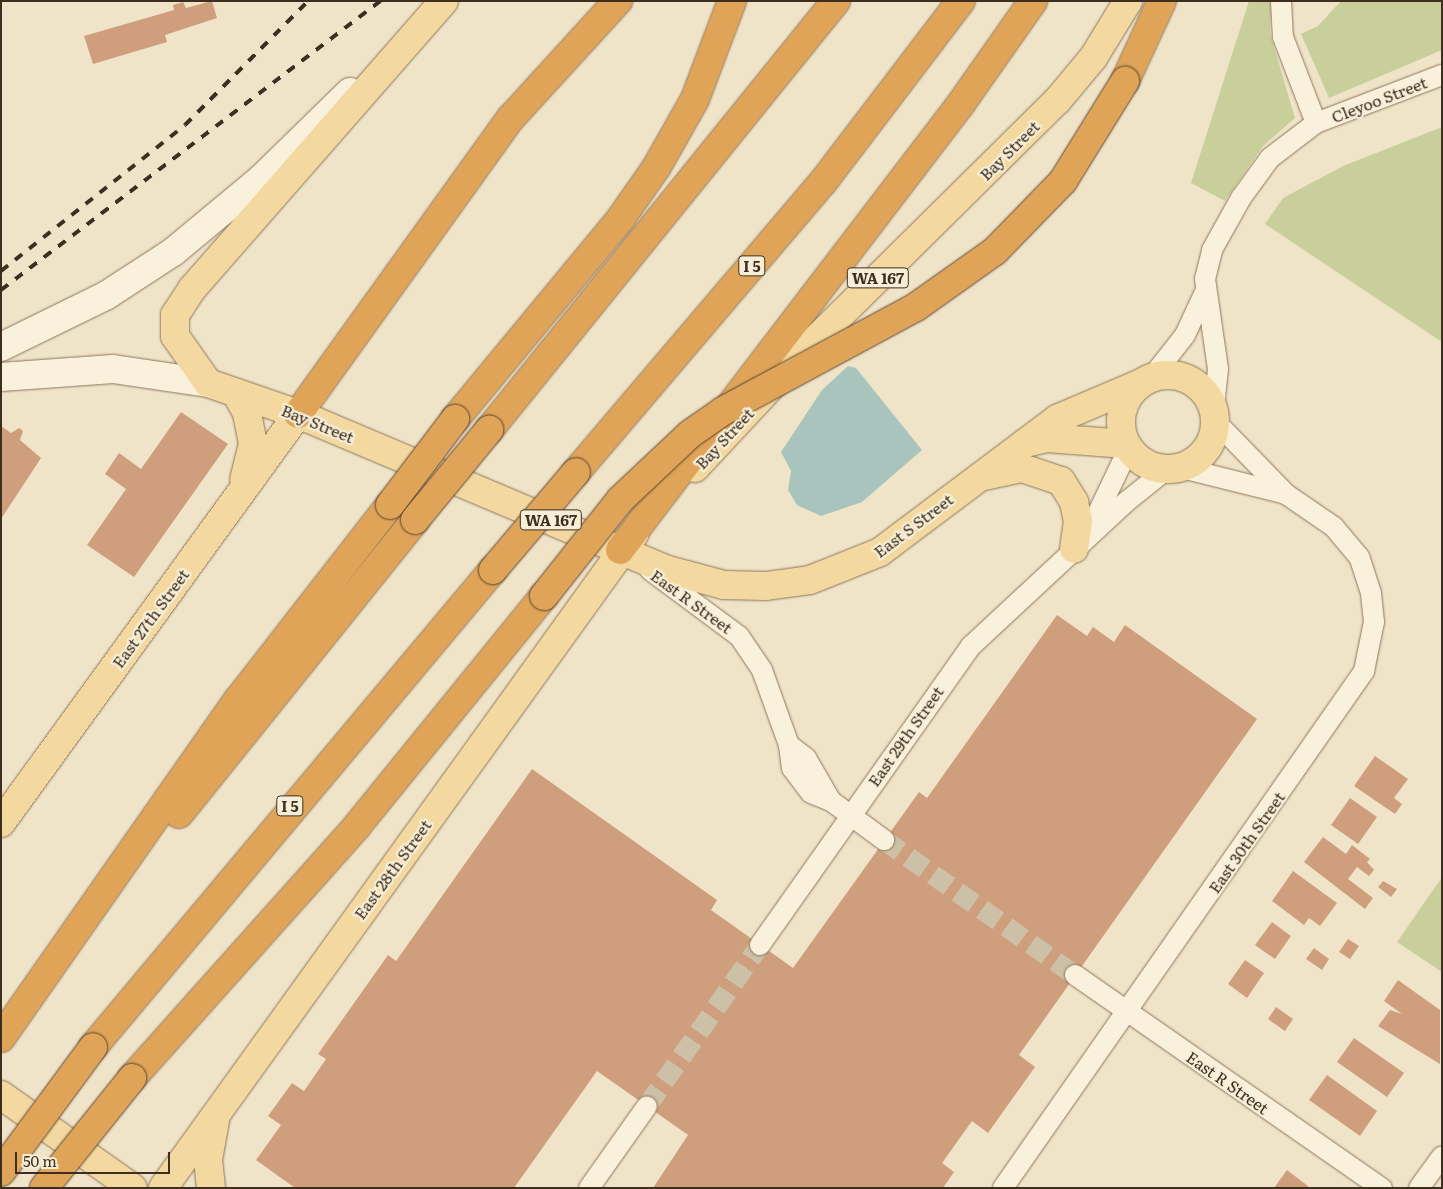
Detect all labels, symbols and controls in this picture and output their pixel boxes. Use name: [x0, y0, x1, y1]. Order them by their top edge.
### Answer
street label: Cleyoo Street: [1328, 72, 1430, 126]
street label: Bay Street: [975, 116, 1043, 184]
road number: I 5: [738, 254, 766, 278]
road number: WA 167: [847, 266, 909, 290]
street label: Bay Street: [279, 400, 357, 446]
street label: Bay Street: [691, 403, 757, 473]
street label: East S Street: [870, 489, 956, 561]
road number: WA 167: [520, 508, 582, 532]
street label: East 27th Street: [108, 565, 192, 671]
street label: East R Street: [648, 565, 736, 637]
street label: East 29th Street: [863, 682, 947, 790]
street label: East 30th Street: [1204, 788, 1288, 896]
road number: I 5: [276, 794, 304, 818]
street label: East 28th Street: [349, 815, 435, 923]
street label: East R Street: [1183, 1047, 1273, 1117]
scale bar: [18, 1142, 172, 1174]
text: 50 m: [23, 1149, 57, 1172]

